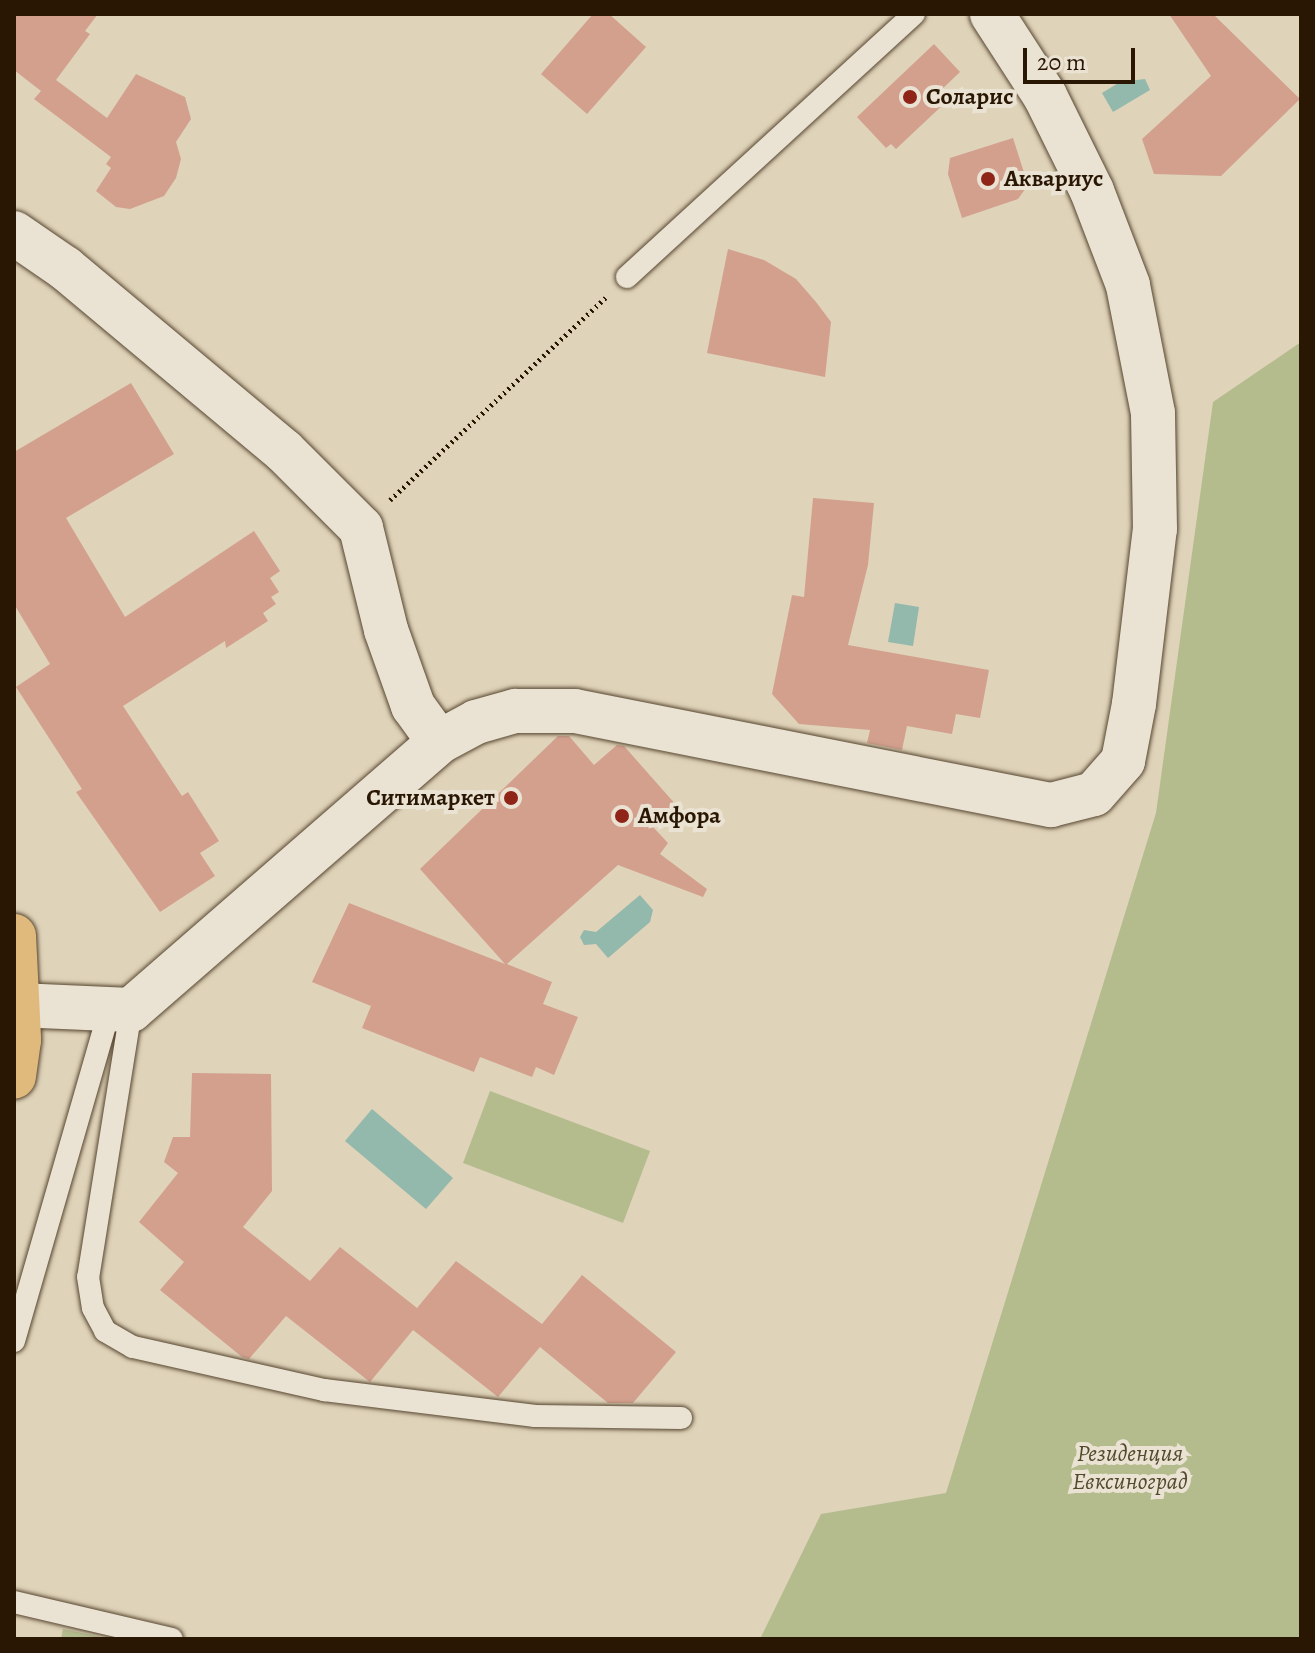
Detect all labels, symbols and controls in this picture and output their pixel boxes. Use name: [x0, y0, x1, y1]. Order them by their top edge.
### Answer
scale bar: [1027, 32, 1139, 82]
text: 20 m: [1037, 46, 1086, 78]
place label: Соларис: [926, 83, 1014, 111]
marker: Соларис: [901, 88, 919, 106]
place label: Аквариус: [1004, 165, 1103, 193]
marker: Аквариус: [979, 170, 997, 188]
place label: Ситимаркет: [366, 784, 495, 812]
marker: Ситимаркет: [502, 789, 520, 807]
place label: Амфора: [638, 802, 721, 830]
marker: Амфора: [613, 807, 631, 825]
park label: Резиденция Евксиноград: [1072, 1440, 1188, 1496]

